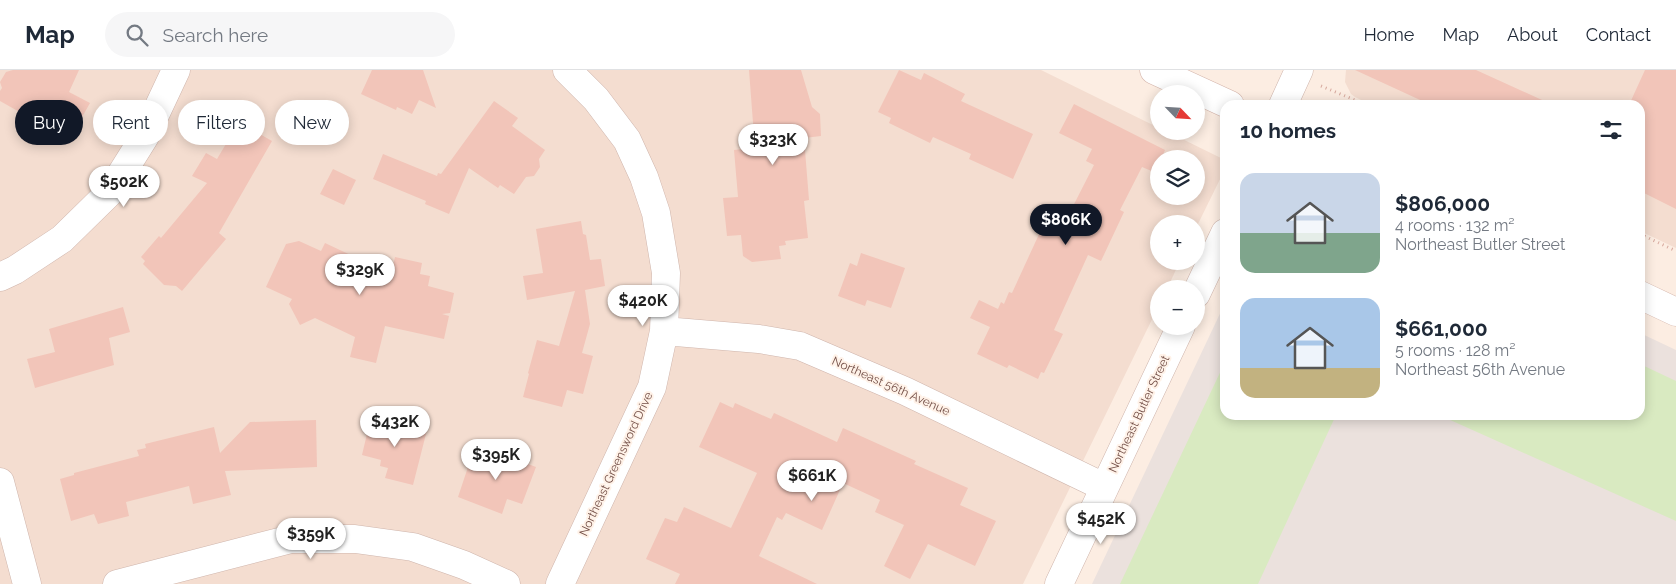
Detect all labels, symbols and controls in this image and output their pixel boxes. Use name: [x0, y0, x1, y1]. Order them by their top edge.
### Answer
search box: [105, 12, 455, 57]
text: Map: [25, 20, 75, 49]
icon: search: [123, 21, 151, 49]
text: Search here: [163, 24, 268, 46]
text: Home: [1363, 24, 1414, 45]
text: Map: [1442, 24, 1479, 45]
text: About: [1507, 24, 1558, 45]
text: Contact: [1586, 24, 1651, 45]
north arrow: [1150, 85, 1205, 140]
map controls: [1150, 85, 1205, 335]
chip: Buy: [15, 100, 83, 145]
chip: Rent: [93, 100, 168, 145]
chip: Filters: [178, 100, 265, 145]
chip: New: [275, 100, 349, 145]
icon: filters: [1597, 116, 1625, 144]
text: 10 homes: [1240, 118, 1336, 143]
pin: $323K: [738, 124, 808, 166]
text: $323K: [749, 130, 797, 149]
button: layers: [1150, 150, 1205, 205]
pin: $502K: [89, 166, 159, 208]
text: $502K: [100, 172, 148, 191]
text: $806,000: [1395, 191, 1490, 216]
icon: home: [1280, 193, 1340, 253]
pin: $806K: [1031, 204, 1101, 246]
text: $806K: [1041, 210, 1091, 229]
button: +: [1150, 215, 1205, 270]
text: 4 rooms · 132 m²: [1395, 216, 1515, 235]
text: Northeast Butler Street: [1395, 235, 1565, 254]
pin: $329K: [325, 254, 395, 296]
text: $329K: [336, 260, 384, 279]
button: −: [1150, 280, 1205, 335]
pin: $420K: [608, 284, 678, 327]
text: $420K: [619, 291, 667, 310]
text: $661,000: [1395, 316, 1488, 341]
icon: home: [1280, 318, 1340, 378]
text: 5 rooms · 128 m²: [1395, 341, 1515, 360]
street label: Northeast Butler Street: [1106, 353, 1172, 475]
street label: Northeast 56th Avenue: [830, 354, 952, 418]
text: Northeast 56th Avenue: [1395, 360, 1565, 379]
street label: Northeast Greensword Drive: [576, 390, 656, 538]
pin: $432K: [360, 406, 430, 448]
text: $432K: [371, 412, 419, 431]
pin: $395K: [461, 438, 531, 481]
text: $395K: [472, 445, 520, 464]
pin: $661K: [777, 460, 847, 502]
text: $661K: [788, 466, 836, 485]
pin: $452K: [1066, 502, 1136, 545]
text: $452K: [1077, 509, 1125, 528]
pin: $359K: [276, 518, 346, 560]
text: $359K: [287, 524, 335, 543]

